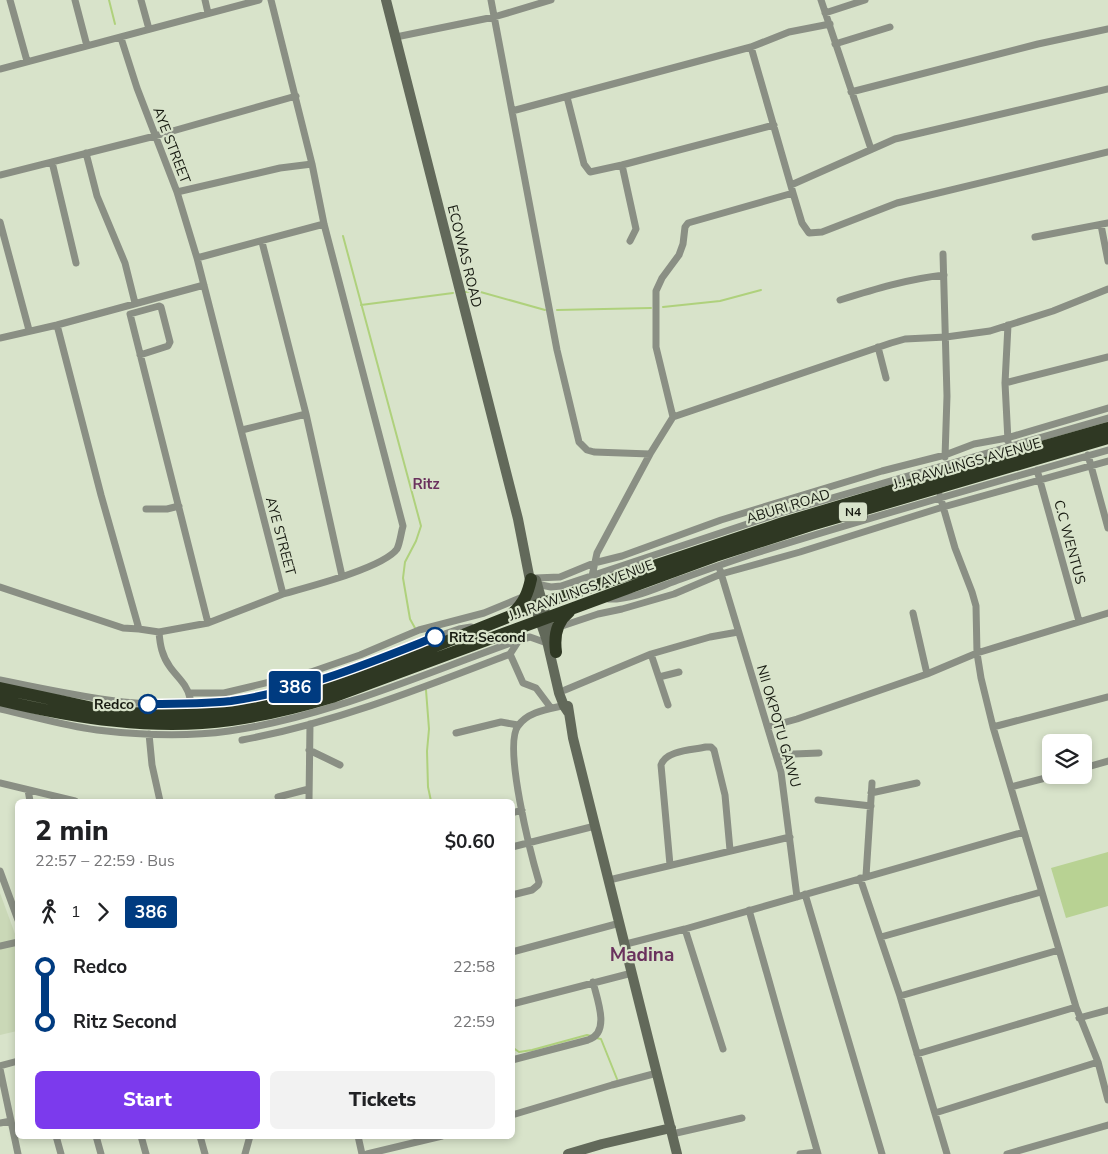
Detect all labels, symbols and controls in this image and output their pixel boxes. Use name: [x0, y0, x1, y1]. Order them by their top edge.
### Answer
street label: AYE STREET: [148, 104, 195, 187]
street label: ECOWAS ROAD: [443, 203, 486, 309]
street label: J.J. RAWLINGS AVENUE: [890, 433, 1043, 494]
district label: Ritz: [412, 474, 440, 494]
street label: ABURI ROAD: [744, 485, 832, 528]
street label: AYE STREET: [261, 495, 300, 578]
street label: C.C WENTUS: [1049, 498, 1090, 587]
road number: N4: [839, 502, 867, 522]
street label: J.J. RAWLINGS AVENUE: [505, 555, 656, 626]
marker: Ritz Second: [425, 627, 445, 647]
place label: Ritz Second: [449, 628, 526, 647]
street label: NII OKPOTU GAWU: [752, 663, 805, 790]
line badge: 386: [266, 671, 324, 703]
text: 386: [279, 675, 311, 699]
marker: Redco: [138, 694, 158, 714]
place label: Redco: [94, 695, 134, 714]
map controls: [1042, 734, 1092, 784]
button: layers: [1042, 734, 1092, 784]
text: 2 min: [35, 812, 109, 850]
text: $0.60: [445, 829, 495, 855]
text: 22:57 – 22:59 · Bus: [35, 850, 175, 872]
icon: walk: [35, 898, 63, 926]
icon: forward: [89, 898, 117, 926]
text: 386: [135, 900, 167, 924]
text: 1: [71, 901, 81, 923]
district label: Madina: [610, 942, 674, 968]
text: Redco: [73, 954, 127, 980]
text: 22:58: [453, 956, 495, 978]
text: Ritz Second: [73, 1009, 177, 1035]
text: 22:59: [453, 1011, 495, 1033]
button: Start: [35, 1071, 260, 1129]
button: Tickets: [270, 1071, 495, 1129]

